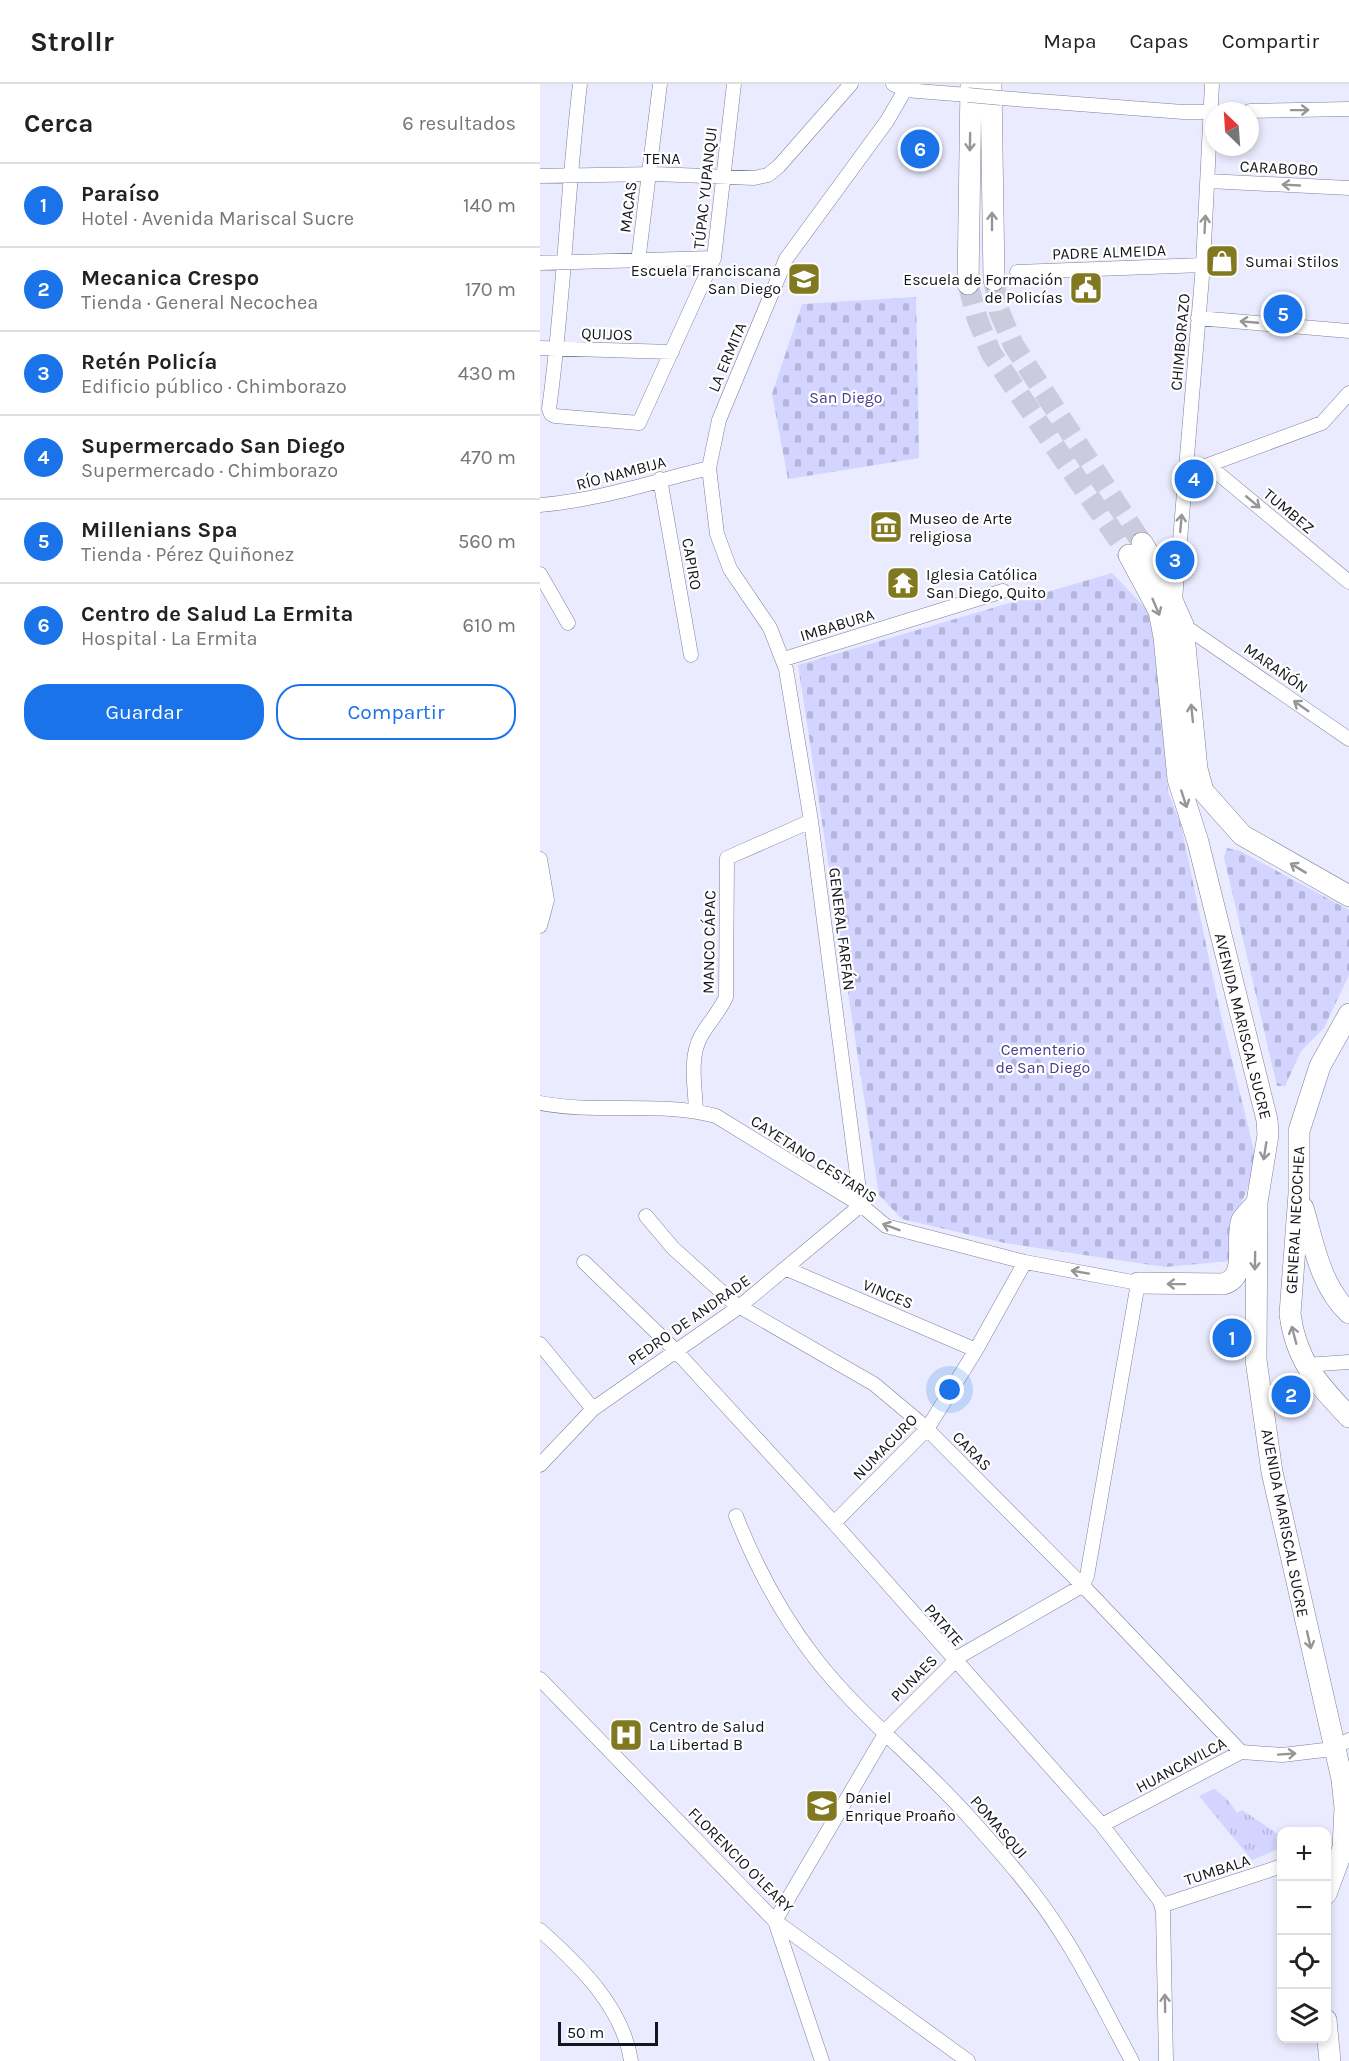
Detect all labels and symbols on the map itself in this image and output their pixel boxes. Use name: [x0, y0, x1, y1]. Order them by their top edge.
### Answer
north arrow: [1205, 102, 1259, 156]
one-way arrow: [1289, 104, 1309, 116]
street label: TÚPAC YUPANQUI: [689, 126, 721, 250]
pin: 6: [900, 126, 940, 172]
one-way arrow: [964, 132, 976, 152]
street label: TENA: [643, 149, 681, 168]
street label: CARABOBO: [1239, 156, 1319, 180]
street label: MACAS: [615, 180, 641, 234]
one-way arrow: [1281, 180, 1301, 191]
one-way arrow: [986, 212, 998, 232]
one-way arrow: [1200, 215, 1211, 234]
street label: PADRE ALMEIDA: [1052, 241, 1166, 263]
shop icon: Sumai Stilos: [1204, 243, 1240, 279]
place label: Sumai Stilos: [1245, 252, 1339, 271]
place label: Escuela Franciscana San Diego: [631, 261, 781, 298]
school or university icon: Escuela Franciscana San Diego: [786, 261, 822, 297]
place label: Escuela de Formación de Policías: [903, 270, 1063, 307]
public building icon: Escuela de Formación de Policías: [1068, 270, 1104, 306]
pin: 5: [1264, 292, 1302, 336]
street label: CHIMBORAZO: [1166, 293, 1194, 391]
one-way arrow: [1239, 317, 1259, 328]
street label: LA ERMITA: [704, 319, 750, 395]
street label: QUIJOS: [581, 324, 633, 344]
park label: San Diego: [809, 388, 883, 407]
street label: RÍO NAMBIJA: [574, 452, 668, 494]
pin: 4: [1174, 456, 1214, 502]
street label: TUMBEZ: [1260, 484, 1318, 538]
one-way arrow: [1245, 496, 1261, 509]
museum icon: Museo de Arte religiosa: [868, 509, 904, 545]
place label: Museo de Arte religiosa: [909, 509, 1012, 546]
one-way arrow: [1176, 514, 1187, 533]
street label: CAPIRO: [678, 537, 706, 591]
pin: 3: [1156, 538, 1194, 582]
temple icon: Iglesia Católica San Diego, Quito: [885, 565, 921, 601]
place label: Iglesia Católica San Diego, Quito: [926, 565, 1046, 602]
one-way arrow: [1151, 597, 1162, 616]
street label: IMBABURA: [798, 605, 876, 645]
street label: MARAÑÓN: [1240, 639, 1312, 697]
one-way arrow: [1293, 700, 1310, 712]
one-way arrow: [1186, 704, 1197, 723]
one-way arrow: [1179, 789, 1190, 808]
one-way arrow: [1290, 862, 1307, 874]
street label: GENERAL FARFÁN: [825, 867, 859, 991]
street label: MANCO CÁPAC: [699, 890, 719, 994]
street label: AVENIDA MARISCAL SUCRE: [1211, 931, 1275, 1121]
park label: Cementerio de San Diego: [996, 1040, 1090, 1077]
street label: CAYETANO CESTARIS: [747, 1111, 881, 1207]
one-way arrow: [1260, 1140, 1271, 1160]
street label: GENERAL NECOCHEA: [1282, 1145, 1308, 1295]
one-way arrow: [882, 1221, 901, 1232]
one-way arrow: [1250, 1250, 1261, 1270]
one-way arrow: [1071, 1267, 1090, 1278]
street label: PEDRO DE ANDRADE: [624, 1271, 754, 1369]
street label: VINCES: [860, 1275, 916, 1313]
one-way arrow: [1166, 1278, 1186, 1289]
pin: 1: [1212, 1316, 1252, 1360]
one-way arrow: [1288, 1326, 1300, 1345]
pin: 2: [1272, 1372, 1311, 1418]
your location: [935, 1375, 964, 1404]
street label: NUMACURO: [849, 1410, 921, 1484]
street label: CARAS: [949, 1427, 995, 1475]
street label: AVENIDA MARISCAL SUCRE: [1257, 1427, 1313, 1619]
street label: PATATE: [921, 1600, 967, 1650]
one-way arrow: [1304, 1629, 1315, 1649]
street label: PUNAES: [887, 1651, 941, 1705]
hospital icon: Centro de Salud La Libertad B: [608, 1717, 644, 1753]
place label: Centro de Salud La Libertad B: [649, 1717, 765, 1754]
street label: HUANCAVILCA: [1132, 1733, 1230, 1797]
one-way arrow: [1277, 1748, 1296, 1759]
school or university icon: Daniel Enrique Proaño: [804, 1788, 840, 1824]
place label: Daniel Enrique Proaño: [845, 1788, 956, 1825]
street label: POMASQUI: [967, 1792, 1031, 1862]
street label: FLORENCIO O'LEARY: [684, 1803, 798, 1917]
street label: TUMBALA: [1182, 1850, 1252, 1890]
one-way arrow: [1159, 1993, 1170, 2013]
scale bar: [558, 2019, 658, 2046]

